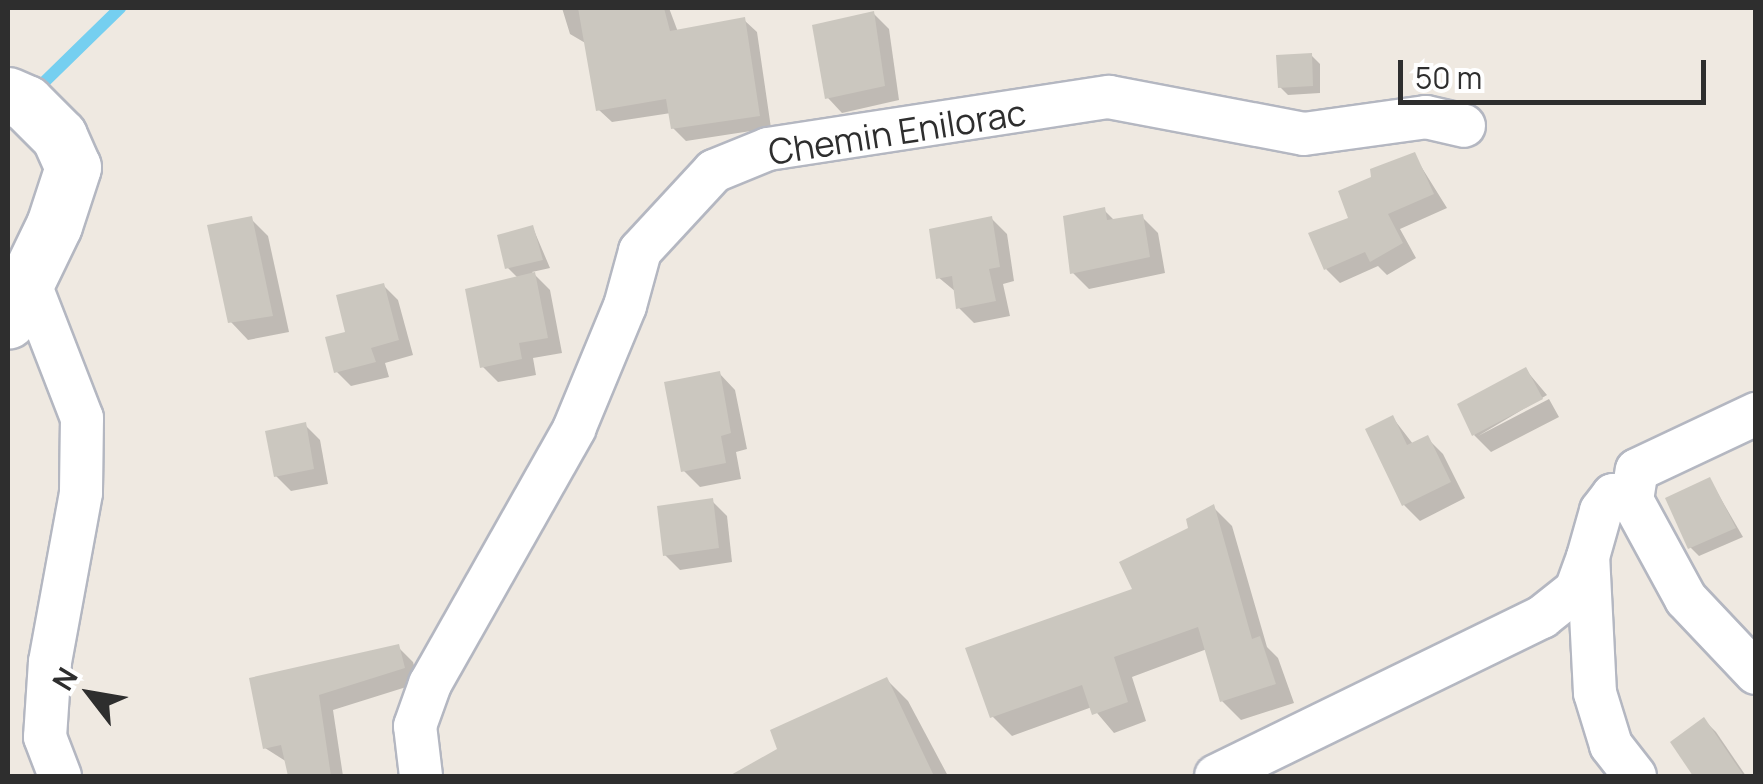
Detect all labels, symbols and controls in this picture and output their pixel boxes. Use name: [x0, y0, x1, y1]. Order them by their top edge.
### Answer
scale bar: [1403, 40, 1710, 102]
text: 50 m: [1415, 57, 1482, 98]
street label: Chemin Enilorac: [765, 91, 1029, 173]
north arrow: [40, 644, 140, 744]
text: N: [43, 660, 86, 697]

